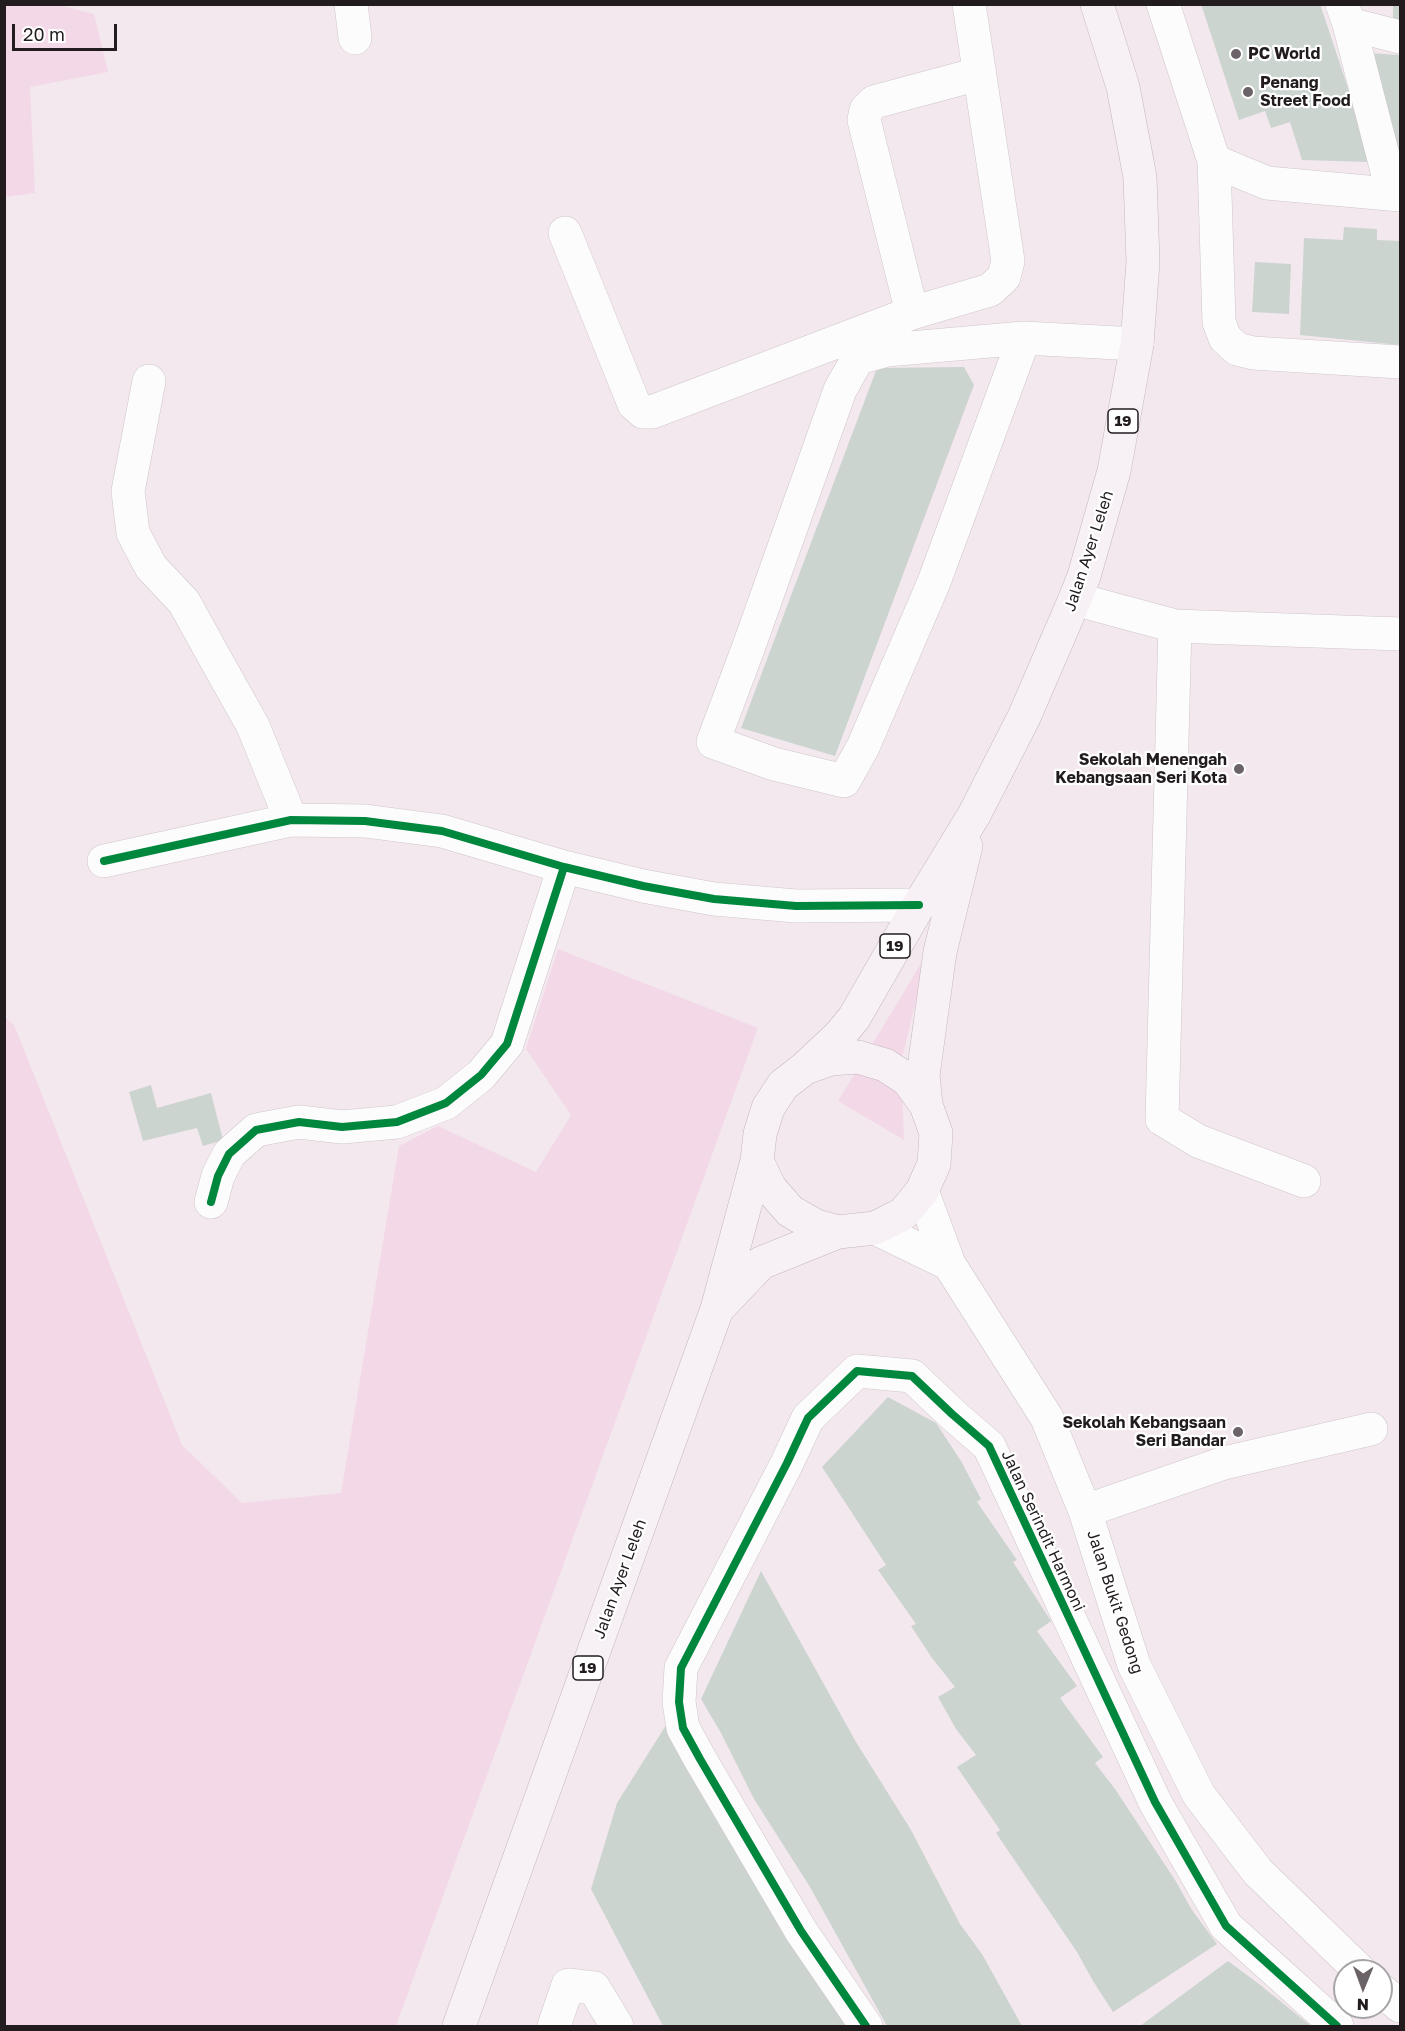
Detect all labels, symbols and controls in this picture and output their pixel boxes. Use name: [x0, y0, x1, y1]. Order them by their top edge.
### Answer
scale bar: [15, 12, 120, 50]
text: 20 m: [23, 23, 65, 45]
place label: PC World: [1248, 44, 1320, 64]
marker: PC World: [1229, 47, 1243, 61]
place label: Penang Street Food: [1260, 73, 1351, 111]
marker: Penang Street Food: [1241, 85, 1255, 99]
road number: 19: [1108, 409, 1138, 433]
street label: Jalan Ayer Leleh: [1060, 488, 1118, 614]
place label: Sekolah Menengah Kebangsaan Seri Kota: [1055, 750, 1227, 788]
marker: Sekolah Menengah Kebangsaan Seri Kota: [1232, 762, 1246, 776]
road number: 19: [880, 934, 910, 958]
place label: Sekolah Kebangsaan Seri Bandar: [1062, 1413, 1226, 1451]
marker: Sekolah Kebangsaan Seri Bandar: [1231, 1425, 1245, 1439]
street label: Jalan Serindit Harmoni: [997, 1447, 1089, 1615]
street label: Jalan Ayer Leleh: [589, 1516, 651, 1642]
street label: Jalan Bukit Gedong: [1083, 1528, 1147, 1676]
road number: 19: [573, 1656, 603, 1680]
north arrow: [1333, 1959, 1393, 2019]
text: N: [1356, 1995, 1369, 2015]

